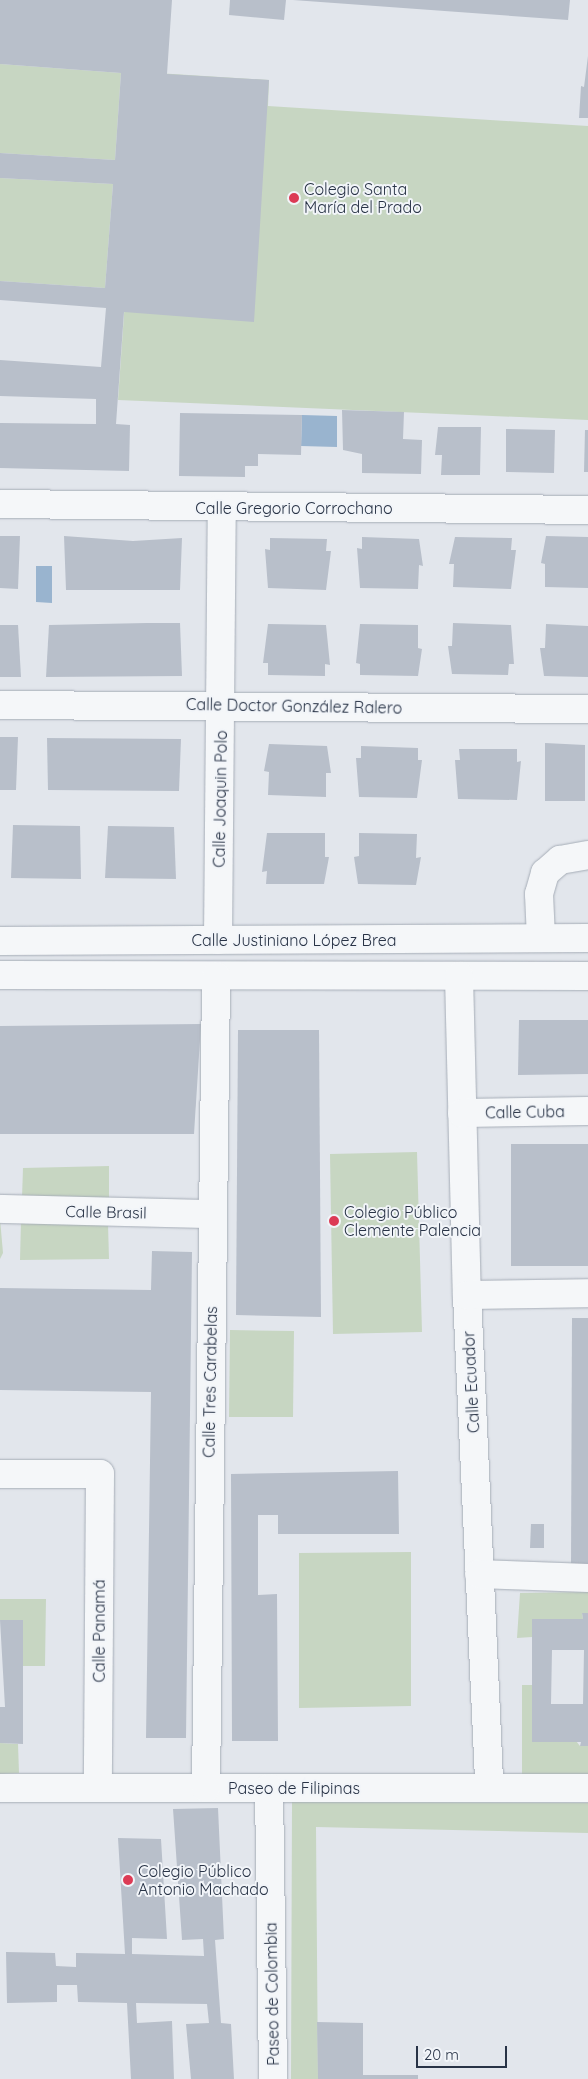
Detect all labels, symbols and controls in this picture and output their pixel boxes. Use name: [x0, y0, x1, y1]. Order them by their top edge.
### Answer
place label: Colegio Santa María del Prado: [304, 179, 422, 217]
marker: Colegio Santa María del Prado: [288, 192, 300, 204]
street label: Calle Gregorio Corrochano: [195, 498, 393, 518]
street label: Calle Doctor González Ralero: [186, 695, 402, 717]
street label: Calle Joaquin Polo: [209, 730, 231, 868]
street label: Calle Justiniano López Brea: [192, 930, 396, 950]
street label: Calle Cuba: [485, 1102, 565, 1122]
street label: Calle Brasil: [65, 1202, 147, 1222]
place label: Colegio Público Clemente Palencia: [344, 1202, 481, 1240]
marker: Colegio Público Clemente Palencia: [328, 1215, 340, 1227]
street label: Calle Tres Carabelas: [199, 1306, 221, 1458]
street label: Calle Ecuador: [459, 1330, 483, 1434]
street label: Calle Panamá: [89, 1579, 109, 1683]
street label: Paseo de Filipinas: [228, 1778, 360, 1798]
place label: Colegio Público Antonio Machado: [138, 1861, 269, 1899]
marker: Colegio Público Antonio Machado: [122, 1874, 134, 1886]
street label: Paseo de Colombia: [261, 1922, 283, 2066]
scale bar: [418, 2036, 509, 2068]
text: 20 m: [424, 2045, 459, 2064]

